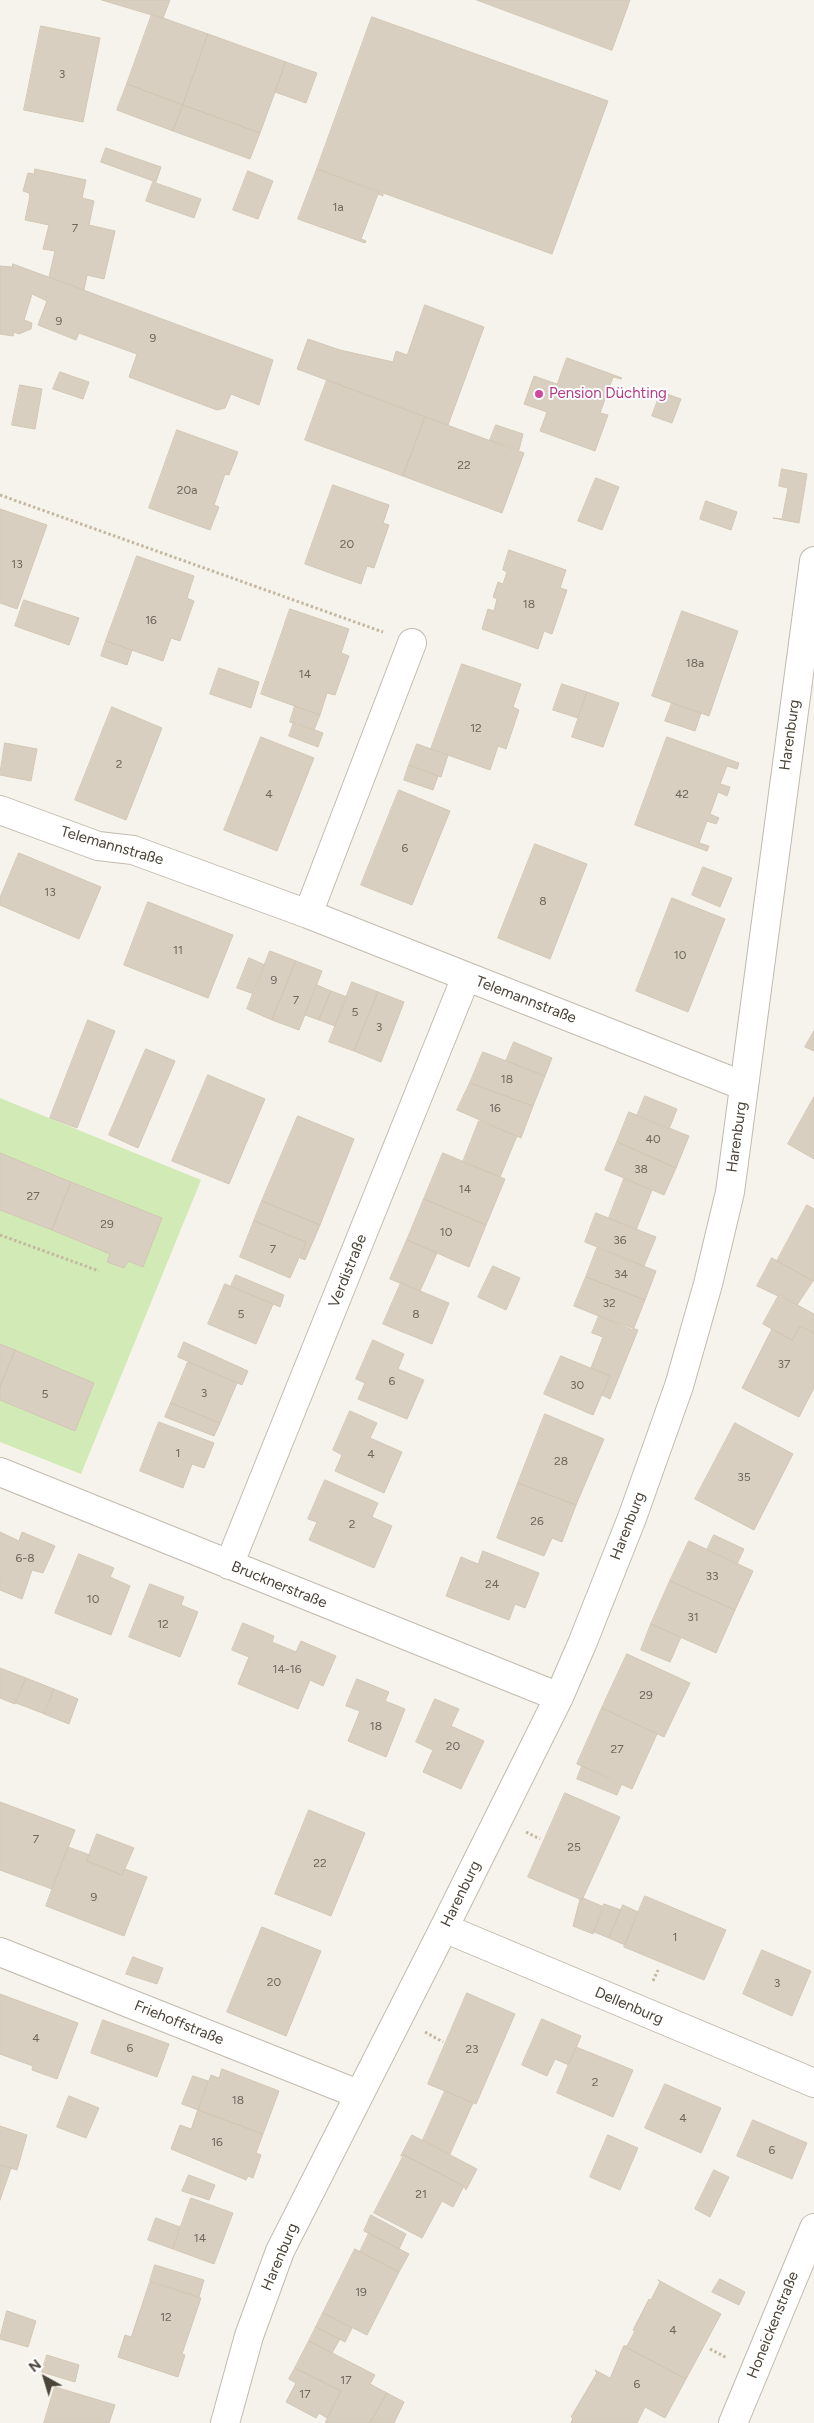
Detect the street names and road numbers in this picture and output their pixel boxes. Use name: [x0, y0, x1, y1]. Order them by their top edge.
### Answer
street label: Harenburg: [776, 698, 804, 772]
street label: Telemannstraße: [58, 823, 166, 869]
street label: Telemannstraße: [473, 973, 579, 1027]
street label: Harenburg: [723, 1100, 751, 1174]
street label: Verdistraße: [325, 1232, 371, 1310]
street label: Harenburg: [607, 1489, 649, 1563]
street label: Brucknerstraße: [229, 1558, 329, 1612]
street label: Harenburg: [437, 1858, 485, 1930]
street label: Dellenburg: [592, 1984, 666, 2028]
street label: Friehoffstraße: [132, 1997, 226, 2049]
street label: Harenburg: [258, 2221, 302, 2293]
street label: Honeickenstraße: [743, 2269, 803, 2381]

